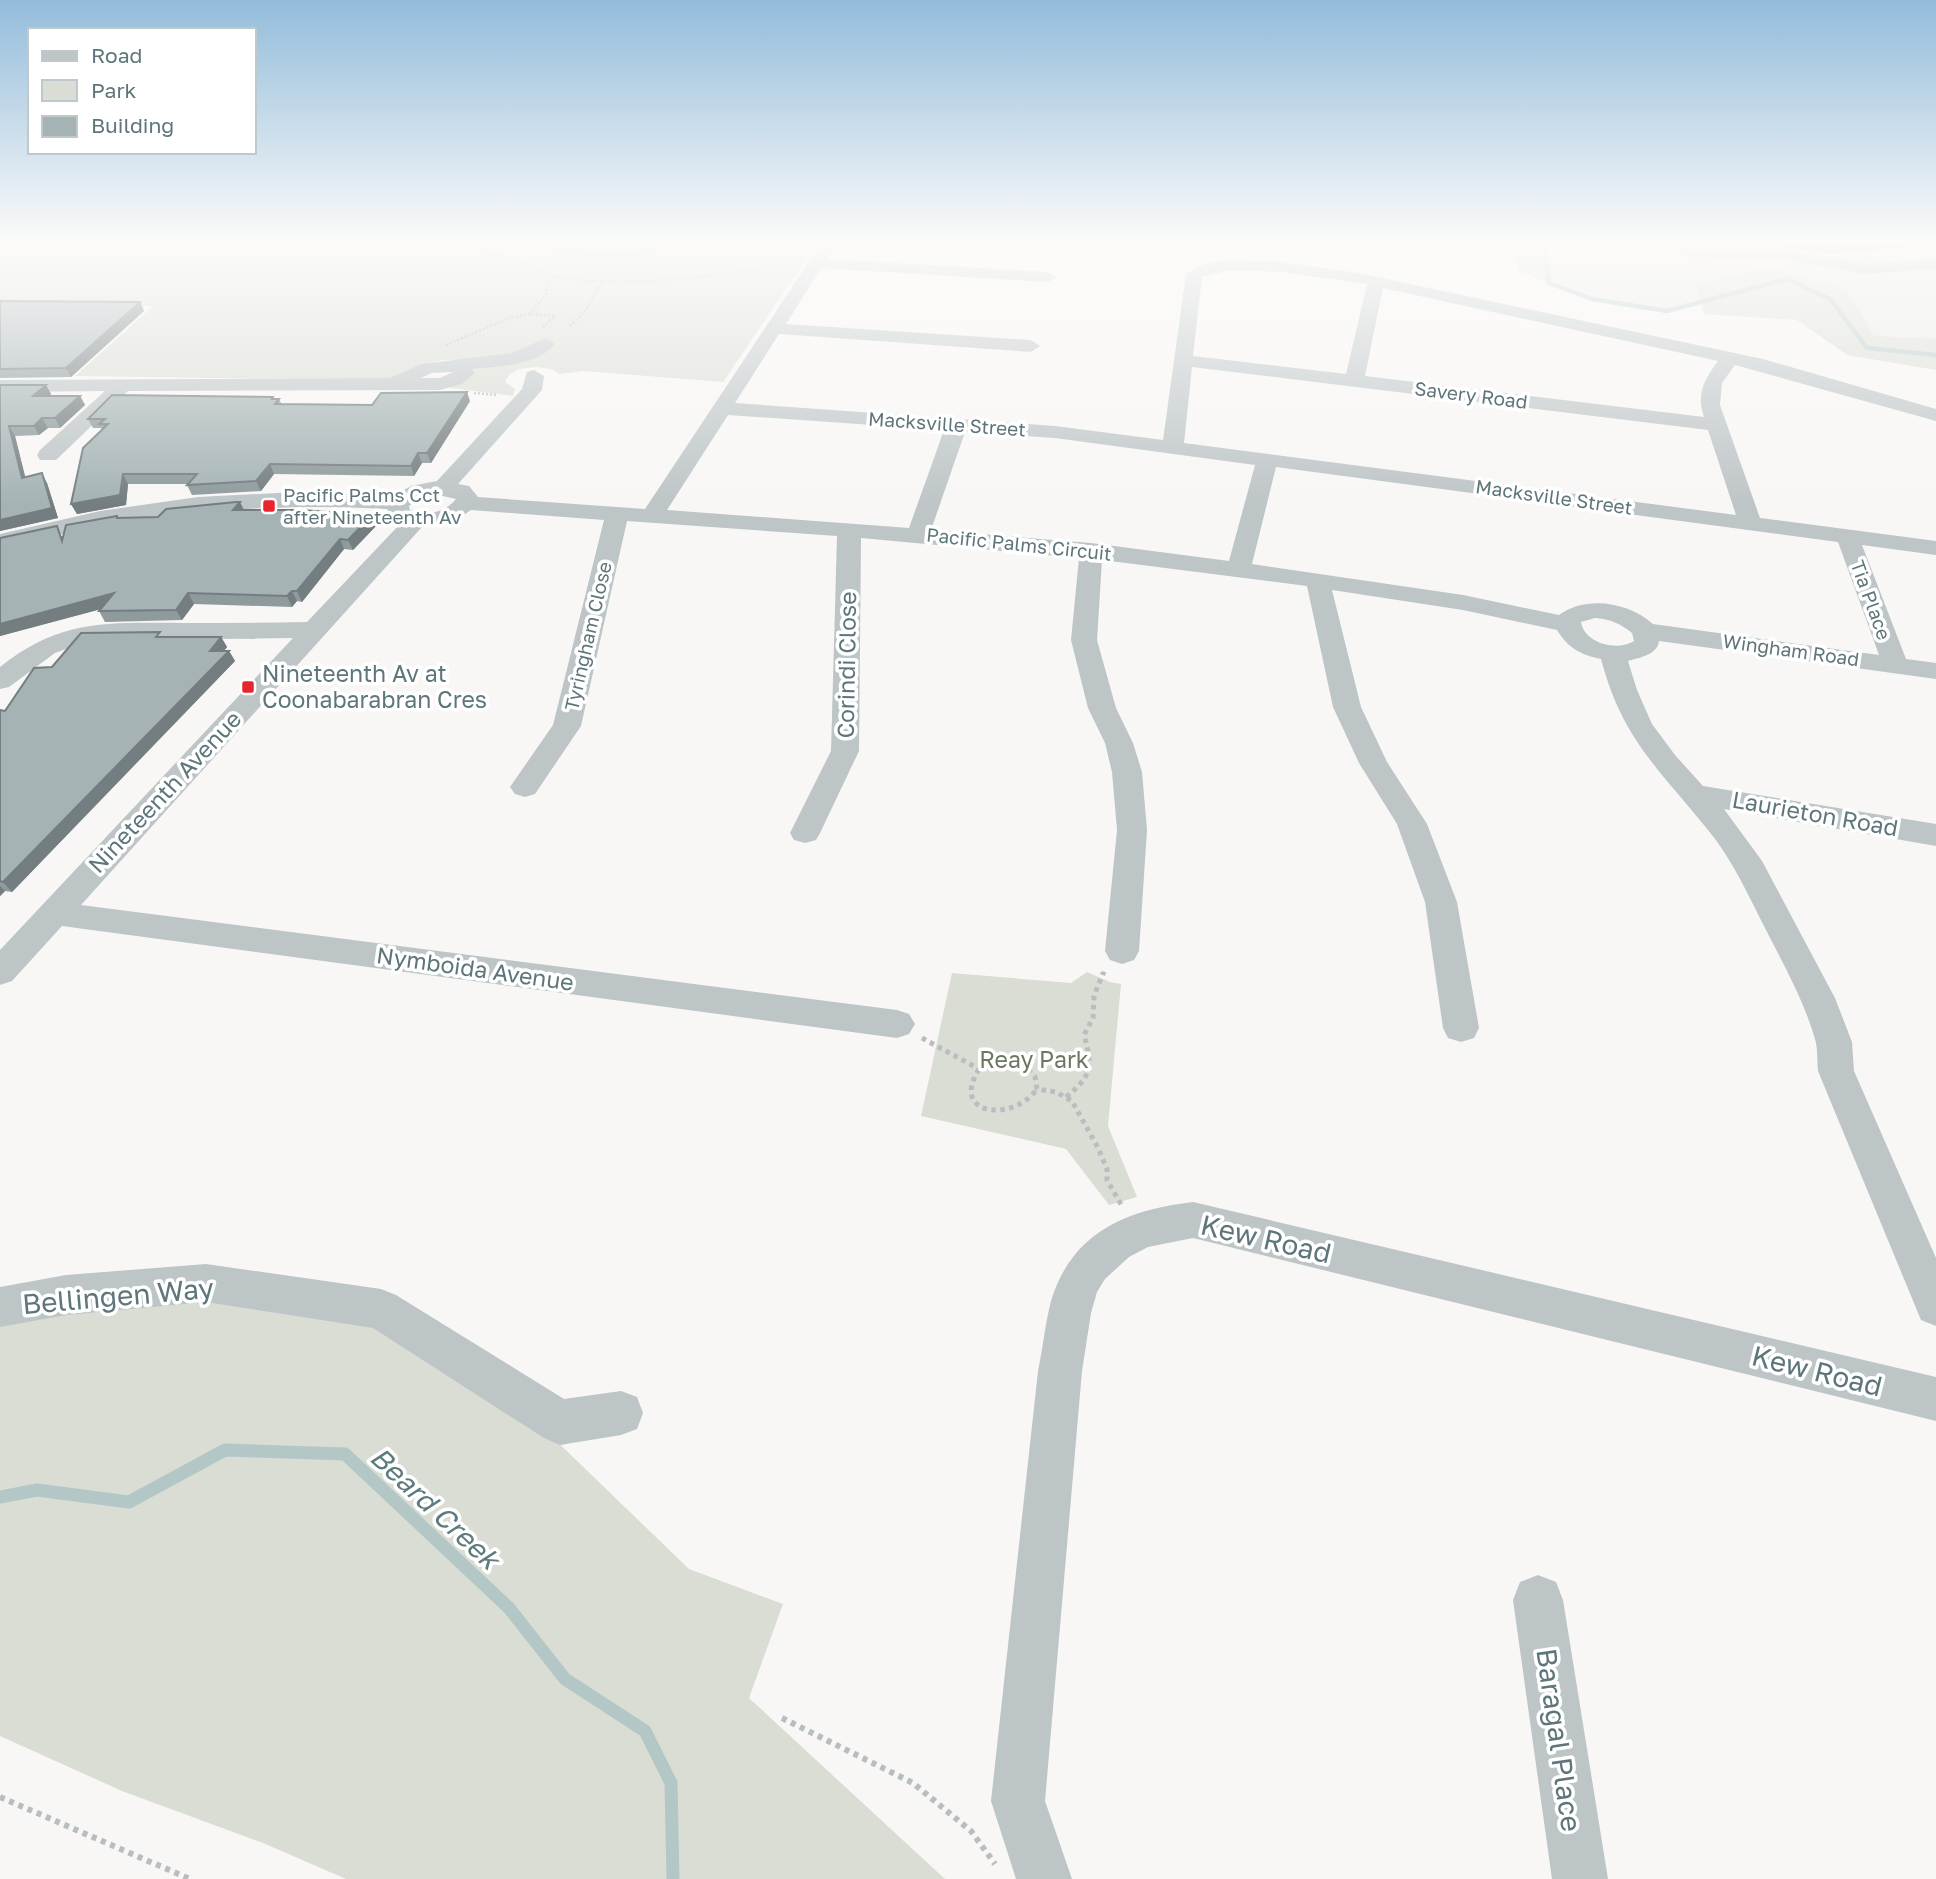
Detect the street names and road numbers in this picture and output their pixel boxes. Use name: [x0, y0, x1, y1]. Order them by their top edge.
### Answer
street label: Savery Road: [1413, 376, 1529, 413]
street label: Macksville Street: [867, 407, 1027, 440]
street label: Macksville Street: [1474, 474, 1634, 519]
street label: Pacific Palms Circuit: [925, 522, 1113, 565]
street label: Tia Place: [1846, 557, 1896, 643]
street label: Tyringham Close: [559, 559, 616, 713]
street label: Corindi Close: [831, 591, 861, 739]
street label: Wingham Road: [1722, 629, 1861, 670]
street label: Nineteenth Avenue: [82, 705, 247, 878]
street label: Laurieton Road: [1730, 785, 1900, 841]
street label: Nymboida Avenue: [375, 940, 576, 996]
street label: Kew Road: [1198, 1207, 1335, 1270]
street label: Bellingen Way: [21, 1271, 215, 1320]
street label: Kew Road: [1749, 1338, 1886, 1403]
street label: Baragal Place: [1530, 1646, 1589, 1834]

